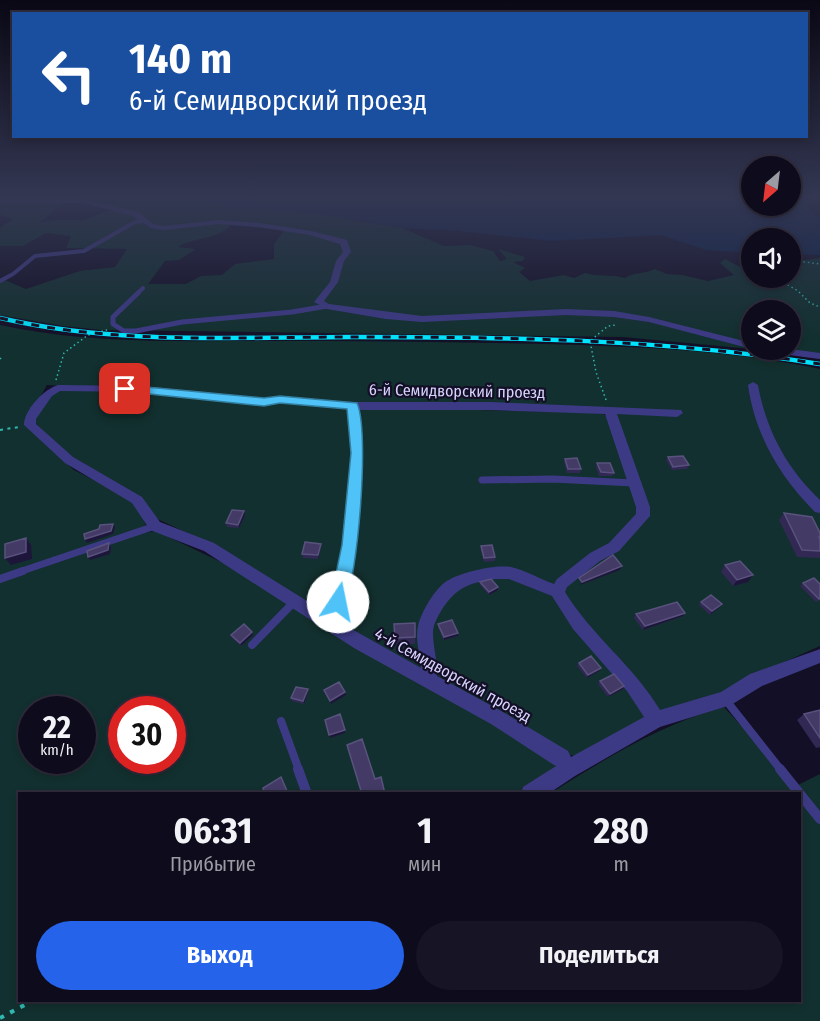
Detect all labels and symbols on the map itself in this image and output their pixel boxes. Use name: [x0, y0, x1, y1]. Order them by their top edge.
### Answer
north arrow: [741, 156, 801, 216]
pin: [99, 363, 150, 414]
street label: 6-й Семидворский проезд: [369, 380, 545, 402]
position arrow: [306, 570, 370, 634]
street label: 4-й Семидворский проезд: [371, 624, 535, 726]
speed limit sign: 30: [108, 696, 186, 774]

